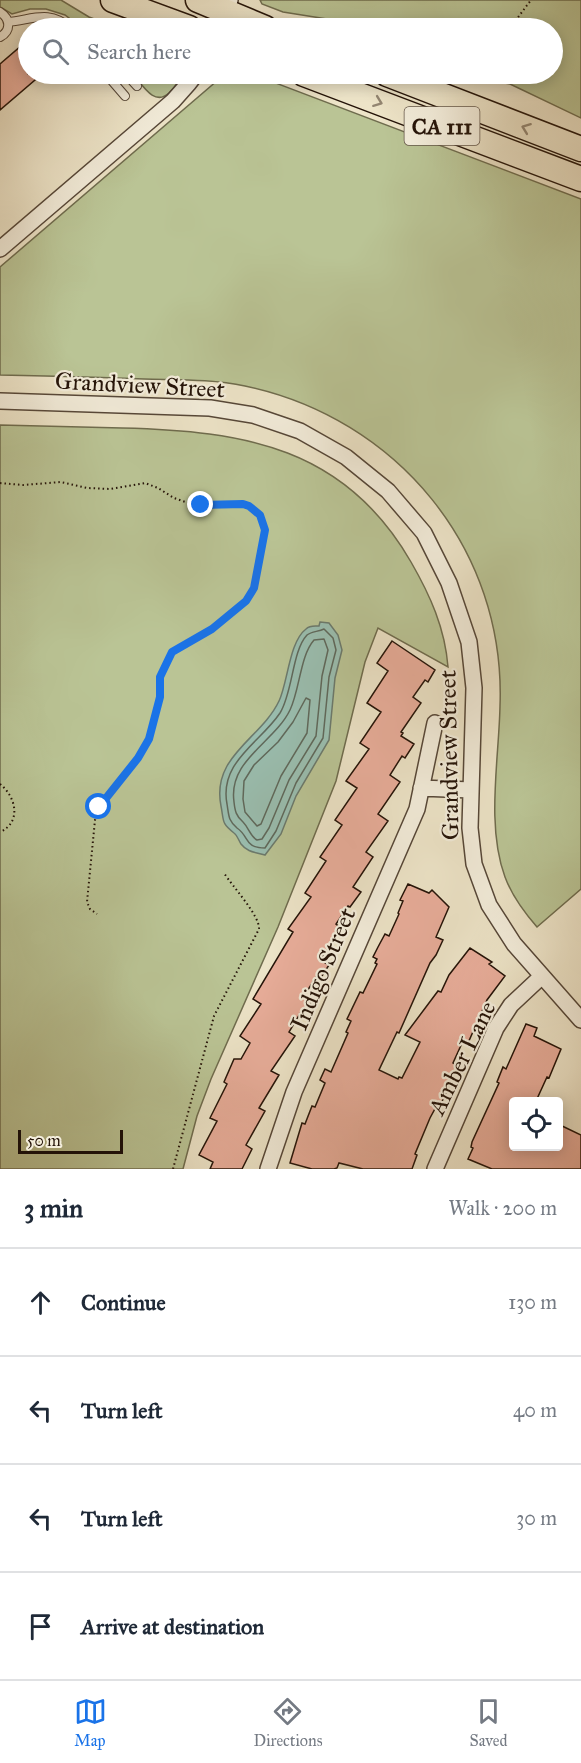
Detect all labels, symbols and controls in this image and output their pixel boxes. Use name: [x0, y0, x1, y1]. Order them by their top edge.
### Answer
search box: [18, 18, 563, 84]
icon: search: [39, 35, 72, 68]
text: Search here: [87, 38, 191, 65]
one-way arrow: [372, 95, 383, 108]
road number: CA 111: [404, 107, 480, 145]
one-way arrow: [522, 122, 532, 135]
street label: Grandview Street: [54, 366, 226, 404]
route end: [187, 491, 213, 517]
street label: Grandview Street: [433, 669, 465, 840]
route start: [85, 793, 111, 819]
street label: Indigo Street: [284, 903, 362, 1035]
street label: Amber Lane: [421, 996, 502, 1121]
map controls: [509, 1097, 563, 1151]
button: locate: [509, 1097, 563, 1151]
scale bar: [18, 1127, 123, 1154]
text: 50 m: [27, 1131, 61, 1150]
text: 3 min: [24, 1192, 83, 1224]
text: Walk · 200 m: [449, 1196, 557, 1220]
icon: ahead: [24, 1286, 57, 1319]
text: Continue: [81, 1289, 166, 1316]
text: 130 m: [508, 1290, 557, 1314]
icon: left: [24, 1394, 57, 1427]
text: Turn left: [81, 1397, 163, 1424]
text: 40 m: [513, 1398, 557, 1422]
icon: left: [24, 1502, 57, 1535]
text: Turn left: [81, 1505, 163, 1532]
text: 30 m: [516, 1506, 557, 1530]
icon: arrive: [24, 1610, 57, 1643]
text: Arrive at destination: [81, 1613, 264, 1640]
tab: Map: [74, 1695, 107, 1750]
tab: Directions: [254, 1695, 322, 1750]
tab: Saved: [469, 1695, 507, 1750]

